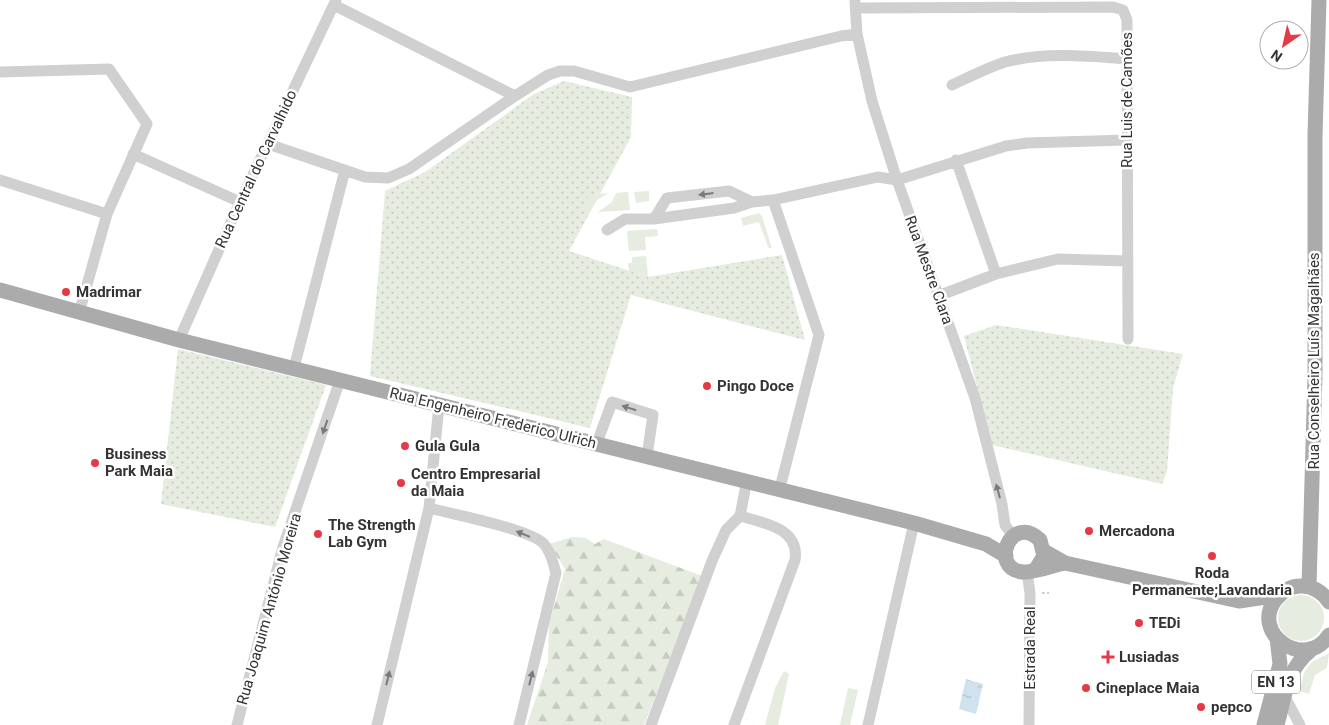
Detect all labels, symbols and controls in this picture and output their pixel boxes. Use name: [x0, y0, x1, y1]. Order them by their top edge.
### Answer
north arrow: [1259, 20, 1309, 70]
street label: Rua Luis de Camões: [1118, 32, 1136, 168]
text: N: [1268, 46, 1285, 65]
street label: Rua Central do Carvalhido: [211, 87, 301, 251]
one-way arrow: [698, 190, 714, 198]
street label: Rua Mestre Clara: [901, 213, 957, 327]
street label: Rua Conselheiro Luís Magalhães: [1305, 252, 1323, 470]
place label: Madrimar: [76, 283, 142, 301]
marker: Madrimar: [60, 286, 72, 298]
place label: Pingo Doce: [717, 377, 794, 395]
marker: Pingo Doce: [701, 380, 713, 392]
street label: Rua Engenheiro Frederico Ulrich: [388, 384, 598, 452]
one-way arrow: [622, 403, 637, 411]
one-way arrow: [321, 419, 328, 434]
place label: Gula Gula: [415, 437, 480, 455]
marker: Gula Gula: [399, 440, 411, 452]
place label: Business Park Maia: [105, 445, 173, 480]
marker: Business Park Maia: [89, 457, 101, 469]
place label: Centro Empresarial da Maia: [411, 465, 540, 500]
marker: Centro Empresarial da Maia: [395, 477, 407, 489]
one-way arrow: [994, 483, 1002, 498]
street label: Rua Joaquim António Moreira: [233, 511, 305, 707]
place label: The Strength Lab Gym: [328, 516, 416, 551]
place label: Mercadona: [1099, 522, 1175, 540]
marker: Mercadona: [1083, 525, 1095, 537]
marker: The Strength Lab Gym: [312, 528, 324, 540]
one-way arrow: [515, 530, 530, 538]
marker: Roda Permanente;Lavandaria: [1206, 550, 1218, 562]
place label: Roda Permanente;Lavandaria: [1132, 564, 1292, 599]
street label: Estrada Real: [1021, 606, 1039, 690]
place label: TEDi: [1149, 614, 1180, 632]
marker: TEDi: [1133, 617, 1145, 629]
place label: Lusiadas: [1119, 648, 1180, 666]
marker: Lusiadas: [1101, 650, 1115, 664]
one-way arrow: [384, 670, 392, 685]
one-way arrow: [527, 670, 535, 685]
road number: EN 13: [1252, 670, 1300, 694]
place label: Cineplace Maia: [1096, 679, 1200, 697]
marker: Cineplace Maia: [1080, 682, 1092, 694]
place label: pepco: [1211, 698, 1252, 716]
marker: pepco: [1195, 701, 1207, 713]

